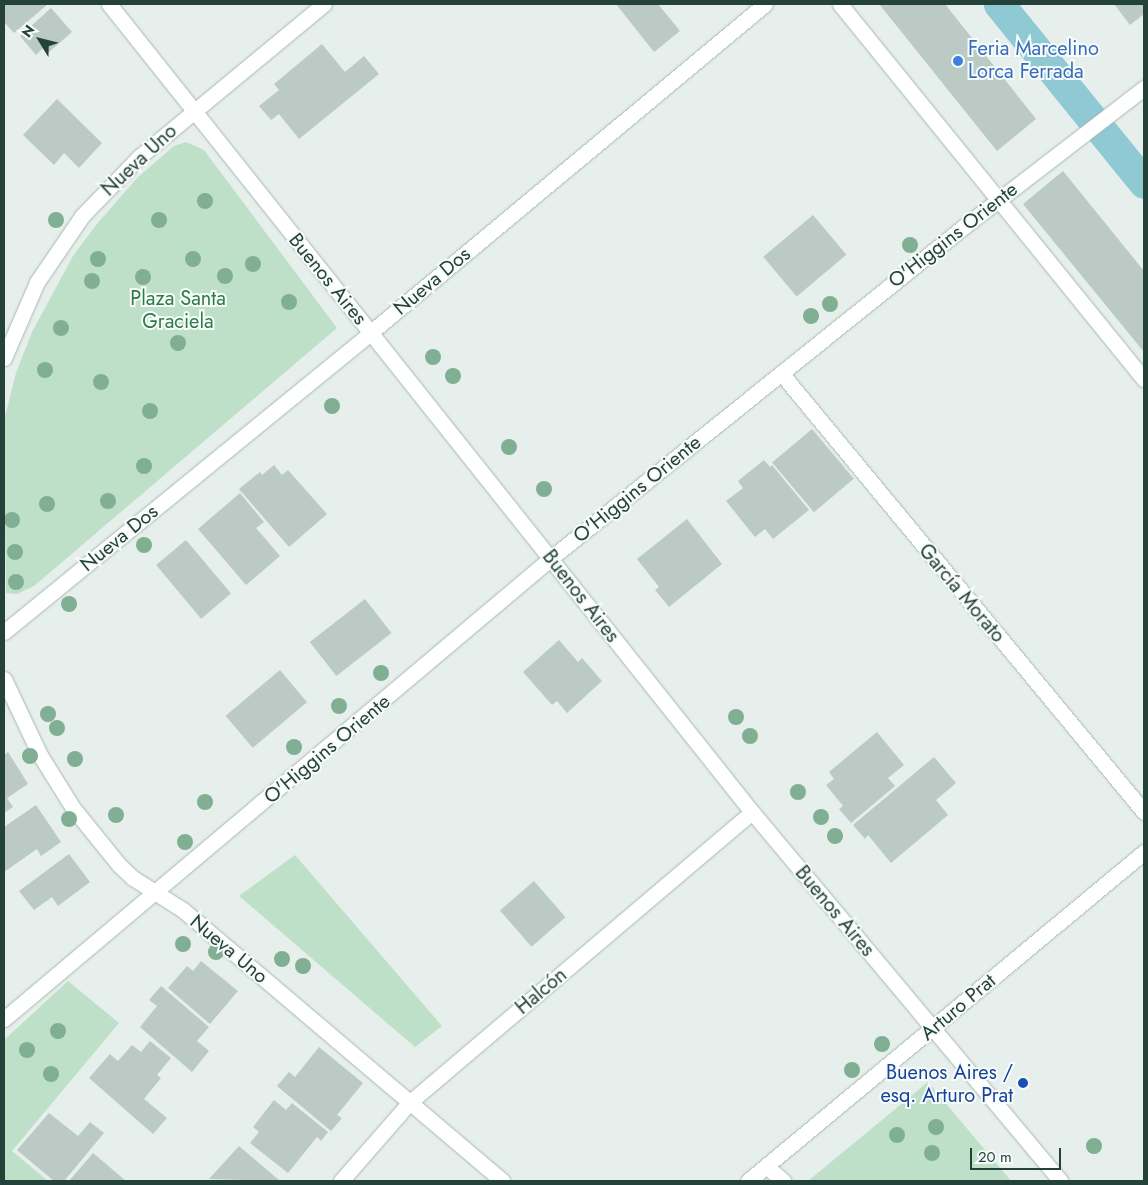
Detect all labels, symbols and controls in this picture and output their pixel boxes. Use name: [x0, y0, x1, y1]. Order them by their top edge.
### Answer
north arrow: [15, 15, 65, 65]
text: N: [17, 21, 39, 42]
place label: Feria Marcelino Lorca Ferrada: [968, 37, 1099, 84]
marker: Feria Marcelino Lorca Ferrada: [952, 55, 964, 67]
street label: Nueva Uno: [96, 119, 182, 201]
street label: O'Higgins Oriente: [884, 177, 1022, 293]
street label: Buenos Aires: [284, 228, 372, 330]
street label: Nueva Dos: [389, 242, 475, 320]
park label: Plaza Santa Graciela: [130, 287, 226, 334]
street label: O'Higgins Oriente: [568, 430, 706, 548]
street label: Nueva Dos: [75, 499, 163, 577]
street label: García Morato: [914, 539, 1010, 647]
street label: Buenos Aires: [537, 545, 625, 647]
street label: O'Higgins Oriente: [259, 689, 395, 809]
street label: Buenos Aires: [790, 861, 880, 961]
street label: Nueva Uno: [185, 909, 273, 989]
street label: Halcón: [510, 963, 572, 1019]
street label: Arturo Prat: [916, 969, 1000, 1045]
place label: Buenos Aires / esq. Arturo Prat: [881, 1060, 1013, 1107]
marker: Buenos Aires / esq. Arturo Prat: [1017, 1077, 1029, 1089]
scale bar: [973, 1138, 1064, 1170]
text: 20 m: [978, 1146, 1012, 1168]

